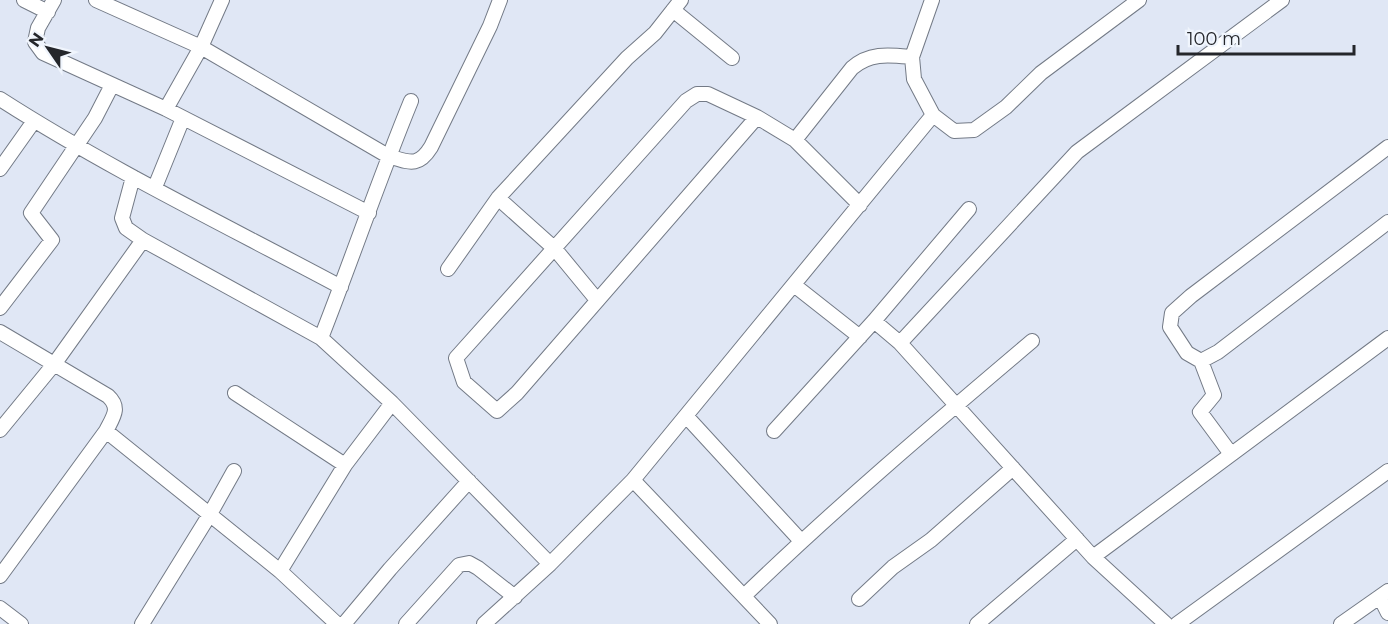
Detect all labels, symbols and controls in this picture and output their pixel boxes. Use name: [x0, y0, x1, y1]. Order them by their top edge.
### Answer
north arrow: [18, 18, 78, 78]
scale bar: [1178, 18, 1354, 56]
text: 100 m: [1187, 28, 1241, 50]
text: N: [25, 29, 48, 50]

